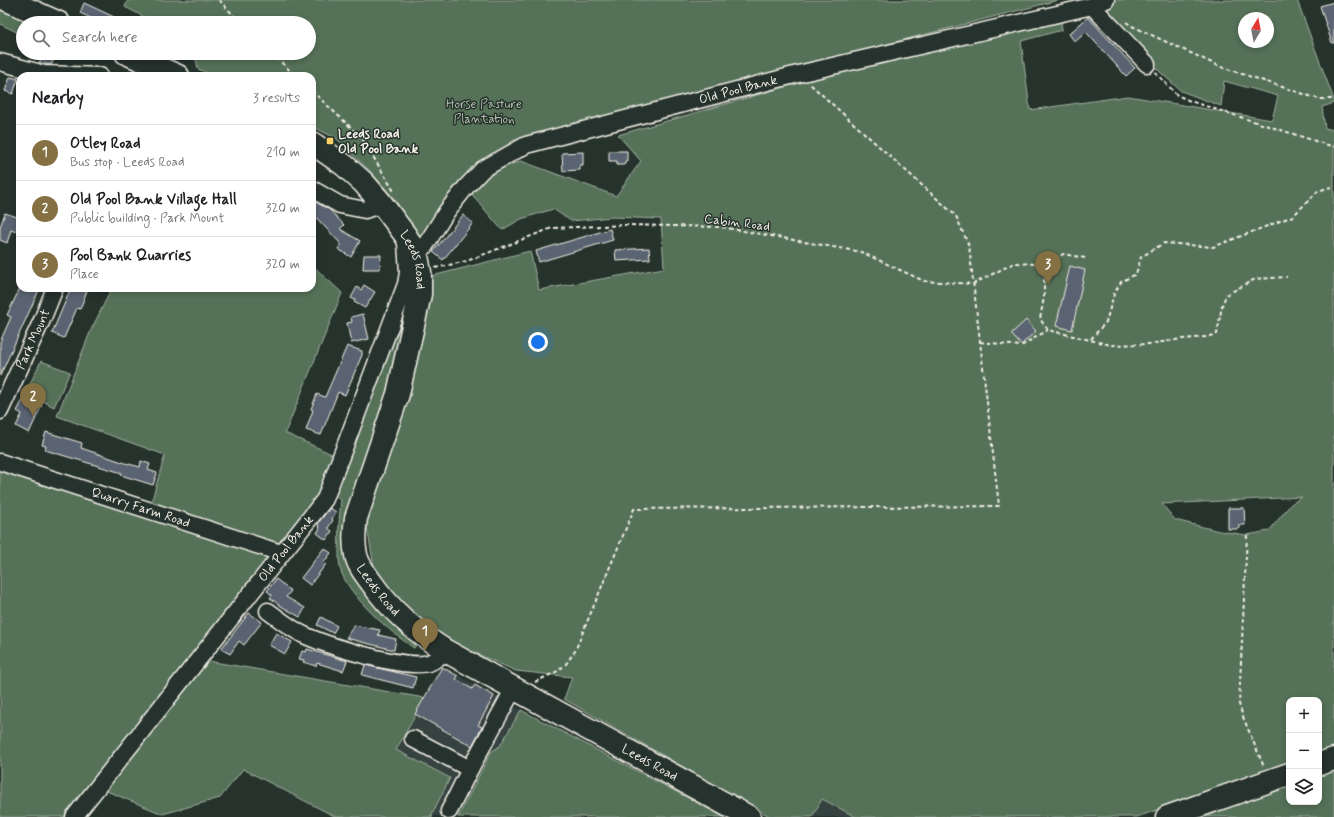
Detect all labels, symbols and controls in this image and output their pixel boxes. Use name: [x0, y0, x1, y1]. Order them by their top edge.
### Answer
north arrow: [1238, 12, 1274, 48]
search box: [16, 16, 316, 60]
icon: search: [30, 27, 52, 49]
text: Search here: [62, 28, 138, 48]
street label: Old Pool Bank: [697, 71, 780, 108]
text: Nearby: [32, 87, 84, 109]
text: 3 results: [253, 90, 300, 107]
park label: Horse Pasture Plantation: [446, 96, 522, 128]
place label: Leeds Road Old Pool Bank: [338, 126, 419, 158]
text: Otley Road: [70, 134, 141, 154]
marker: Leeds Road Old Pool Bank: [325, 136, 335, 146]
text: 1: [42, 144, 48, 161]
text: 210 m: [266, 144, 300, 161]
text: Bus stop · Leeds Road: [70, 154, 185, 171]
text: Old Pool Bank Village Hall: [70, 190, 237, 210]
text: 2: [42, 200, 48, 217]
text: 320 m: [266, 200, 300, 217]
text: Public building · Park Mount: [70, 210, 225, 227]
street label: Cabin Road: [703, 211, 771, 235]
street label: Leeds Road: [396, 227, 429, 289]
text: Pool Bank Quarries: [70, 246, 191, 266]
pin: 3: [1035, 251, 1061, 284]
text: 3: [42, 256, 48, 273]
text: 320 m: [266, 256, 300, 273]
text: Place: [70, 266, 99, 283]
street label: Park Mount: [12, 307, 54, 372]
your location: [528, 332, 548, 352]
pin: 2: [20, 383, 46, 416]
street label: Quarry Farm Road: [89, 484, 192, 532]
street label: Old Pool Bank: [254, 511, 318, 585]
street label: Leeds Road: [352, 561, 404, 620]
pin: 1: [412, 618, 438, 651]
map controls: [1286, 697, 1322, 805]
button: +: [1286, 697, 1322, 733]
button: −: [1286, 733, 1322, 769]
street label: Leeds Road: [619, 740, 681, 785]
button: layers: [1286, 769, 1322, 805]

